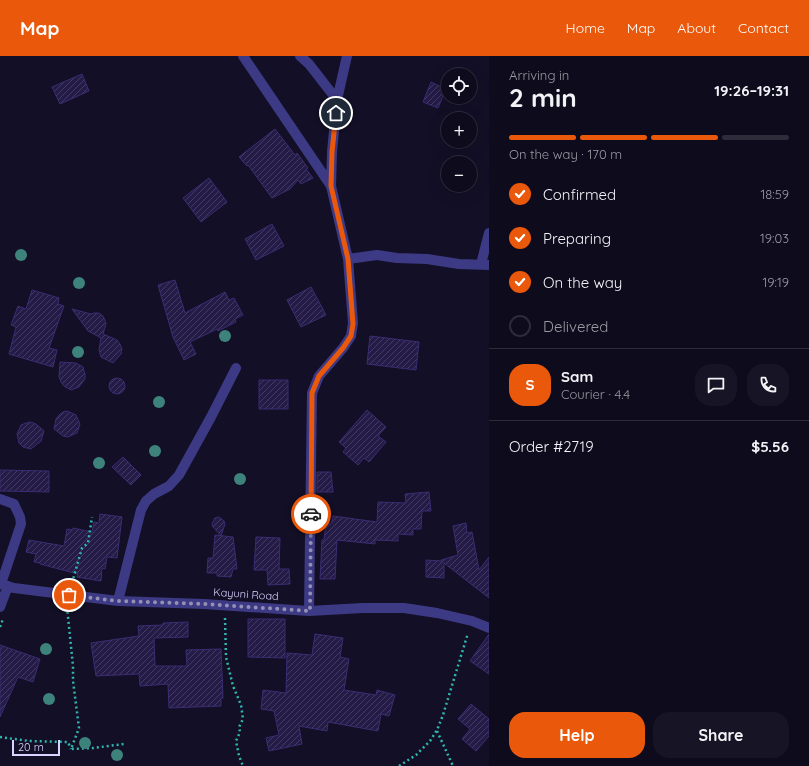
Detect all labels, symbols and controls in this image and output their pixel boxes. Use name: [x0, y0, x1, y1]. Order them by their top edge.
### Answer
text: Map: [20, 16, 59, 40]
text: Home: [566, 19, 605, 37]
text: Map: [627, 19, 655, 37]
text: About: [677, 19, 716, 37]
text: Contact: [738, 19, 789, 37]
text: Arriving in: [509, 67, 569, 83]
map controls: [441, 68, 477, 192]
button: locate: [441, 68, 477, 104]
text: 2 min: [509, 81, 577, 114]
text: 19:26–19:31: [714, 81, 789, 100]
pin: [319, 96, 353, 130]
icon: home: [325, 102, 347, 124]
button: +: [441, 112, 477, 148]
text: On the way · 170 m: [509, 146, 622, 162]
button: −: [441, 156, 477, 192]
icon: check: [509, 183, 531, 205]
text: Confirmed: [543, 185, 616, 204]
text: 18:59: [760, 186, 789, 202]
icon: check: [509, 227, 531, 249]
text: Preparing: [543, 229, 611, 248]
text: 19:03: [760, 230, 789, 246]
icon: check: [509, 271, 531, 293]
text: On the way: [543, 273, 622, 292]
text: 19:19: [762, 274, 789, 290]
text: Delivered: [543, 317, 608, 336]
button: chat: [695, 364, 737, 406]
button: phone: [747, 364, 789, 406]
text: Sam: [561, 367, 593, 386]
text: S: [526, 375, 534, 394]
text: Courier · 4.4: [561, 386, 630, 402]
text: Order #2719: [509, 437, 594, 456]
text: $5.56: [751, 437, 789, 456]
courier: [291, 494, 331, 534]
icon: car: [300, 503, 322, 525]
pin: [52, 578, 86, 612]
icon: bag: [58, 584, 80, 606]
street label: Kayuni Road: [213, 585, 279, 603]
button: Help: [509, 712, 645, 758]
button: Share: [653, 712, 789, 758]
scale bar: [12, 738, 60, 757]
text: 20 m: [18, 740, 44, 754]

